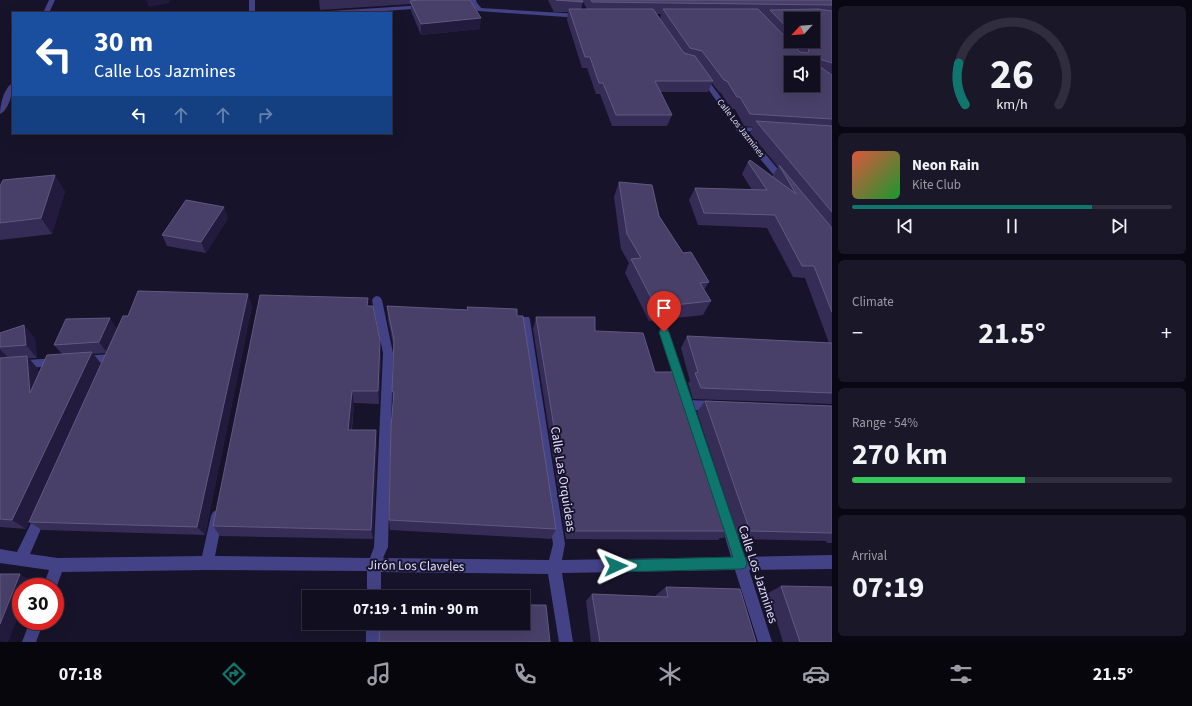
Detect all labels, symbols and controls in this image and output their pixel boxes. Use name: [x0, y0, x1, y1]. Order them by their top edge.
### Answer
north arrow: [784, 12, 820, 48]
map controls: [784, 12, 820, 92]
text: 30 m: [94, 22, 153, 62]
icon: left: [28, 28, 80, 80]
text: 26: [990, 44, 1034, 104]
button: sound: [784, 56, 820, 92]
text: Calle Los Jazmines: [94, 59, 235, 84]
text: km/h: [996, 93, 1028, 114]
street label: Calle Los Jazmines: [714, 96, 768, 160]
icon: left: [128, 104, 150, 126]
icon: ahead: [170, 104, 192, 126]
icon: ahead: [212, 104, 234, 126]
icon: right: [254, 104, 276, 126]
text: Neon Rain: [912, 155, 979, 176]
text: Kite Club: [912, 176, 961, 194]
icon: previous: [894, 215, 916, 237]
icon: pause: [1001, 215, 1023, 237]
icon: next: [1108, 215, 1130, 237]
pin: [647, 291, 681, 332]
text: Climate: [852, 293, 894, 311]
icon: arrive: [653, 297, 675, 319]
text: 21.5°: [978, 312, 1046, 355]
text: −: [852, 317, 863, 349]
text: +: [1161, 317, 1172, 349]
text: Range · 54%: [852, 414, 918, 432]
street label: Calle Las Orquideas: [546, 425, 580, 534]
text: 270 km: [852, 433, 948, 476]
street label: Calle Los Jazmines: [734, 523, 783, 626]
position arrow: [595, 545, 637, 587]
text: Arrival: [852, 547, 887, 565]
street label: Jirón Los Claveles: [367, 556, 465, 576]
text: 07:19: [852, 566, 924, 609]
speed limit sign: 30: [12, 578, 64, 630]
text: 07:19 · 1 min · 90 m: [353, 599, 479, 620]
icon: directions: [220, 660, 248, 688]
icon: music: [365, 660, 393, 688]
icon: phone: [511, 660, 539, 688]
icon: climate: [656, 660, 684, 688]
icon: car: [802, 660, 830, 688]
icon: filters: [947, 660, 975, 688]
text: 07:18: [59, 662, 102, 687]
text: 21.5°: [1093, 662, 1133, 687]

